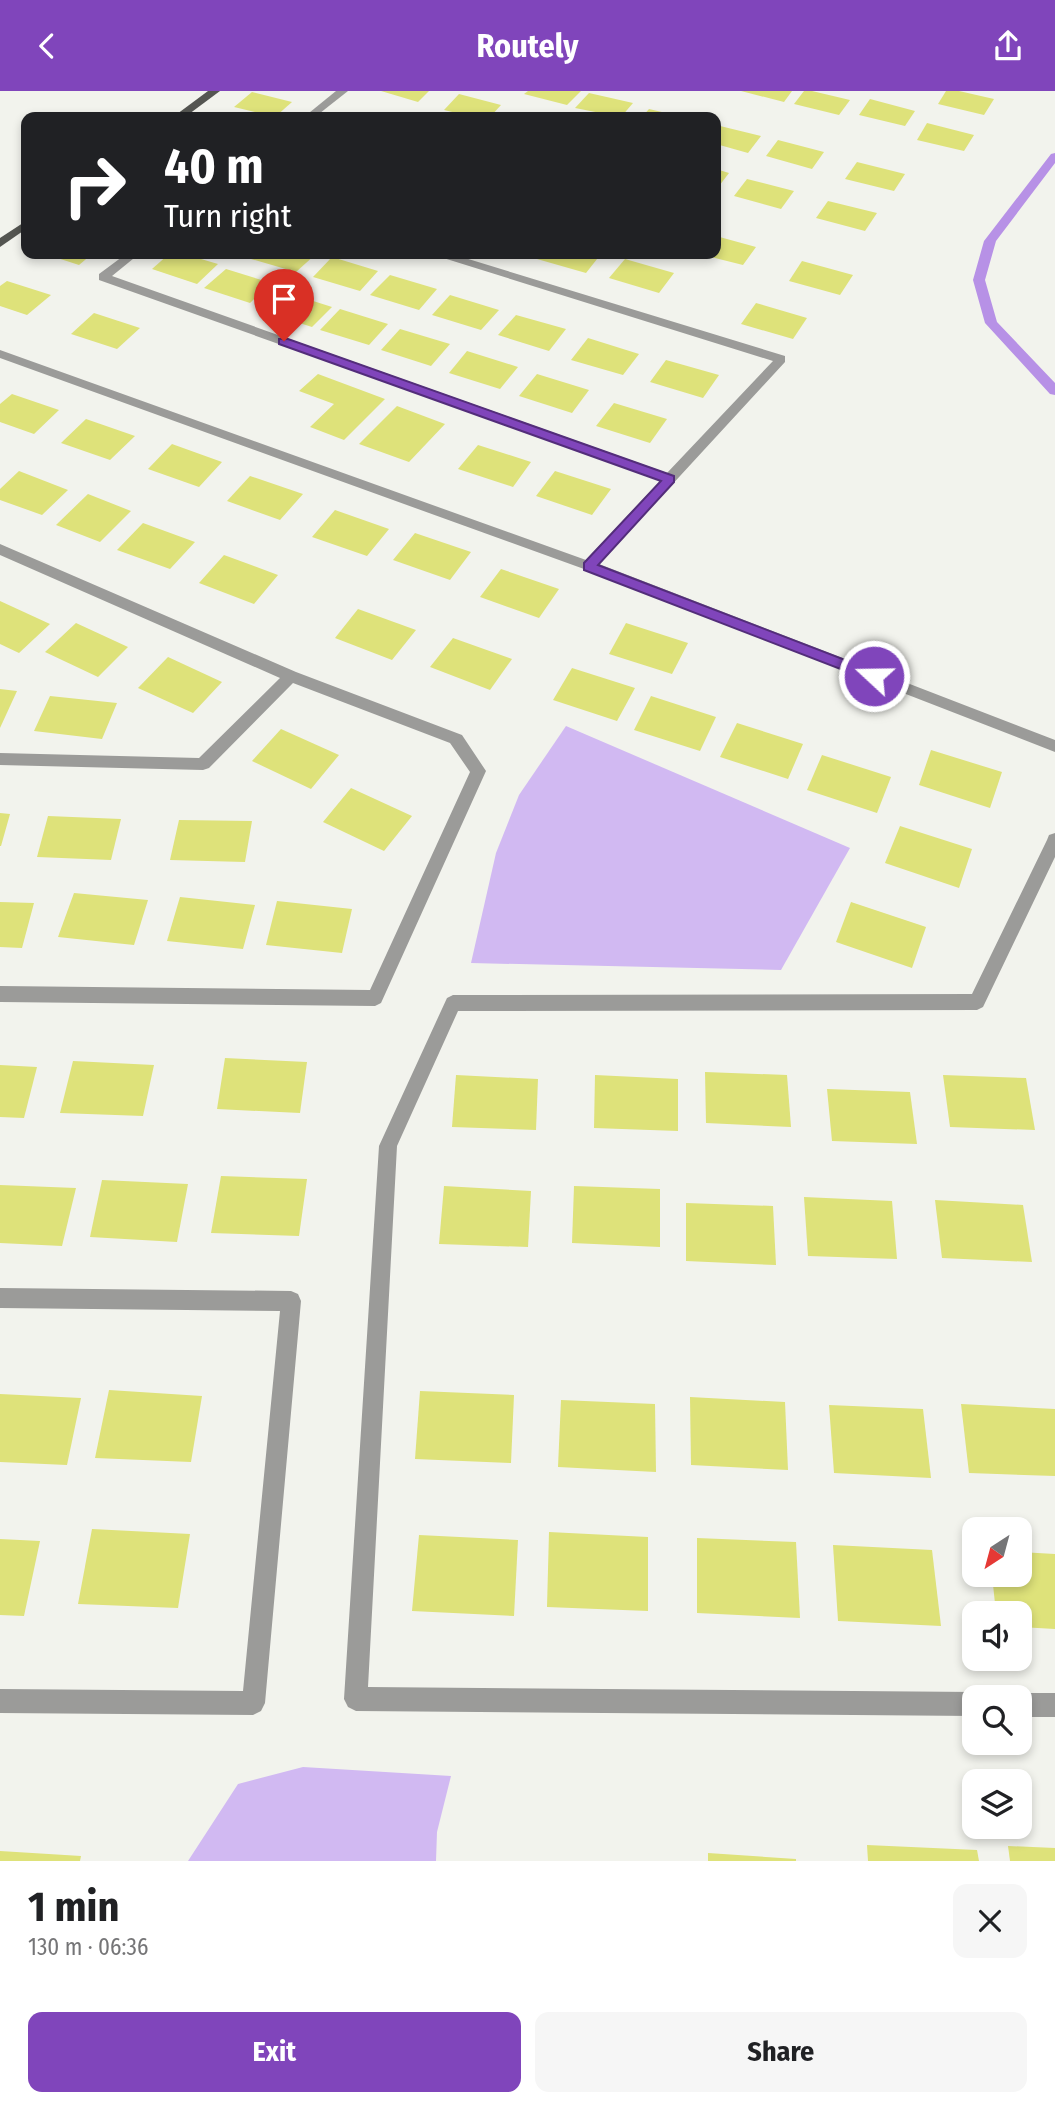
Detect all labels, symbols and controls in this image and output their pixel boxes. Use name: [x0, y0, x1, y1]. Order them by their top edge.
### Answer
icon: back: [28, 27, 66, 65]
text: Routely: [477, 27, 578, 65]
icon: share: [989, 27, 1027, 65]
text: 40 m: [164, 137, 264, 196]
icon: right: [49, 140, 140, 231]
text: Turn right: [164, 197, 291, 235]
pin: [254, 269, 314, 341]
icon: arrive: [265, 280, 303, 318]
position arrow: [837, 639, 911, 713]
north arrow: [962, 1517, 1032, 1587]
map controls: [962, 1517, 1032, 1839]
button: sound: [962, 1601, 1032, 1671]
button: search: [962, 1685, 1032, 1755]
button: layers: [962, 1769, 1032, 1839]
text: 1 min: [28, 1882, 119, 1932]
button: close: [953, 1884, 1027, 1958]
text: 130 m · 06:36: [28, 1933, 148, 1961]
button: Exit: [28, 2012, 521, 2092]
button: Share: [535, 2012, 1027, 2092]

